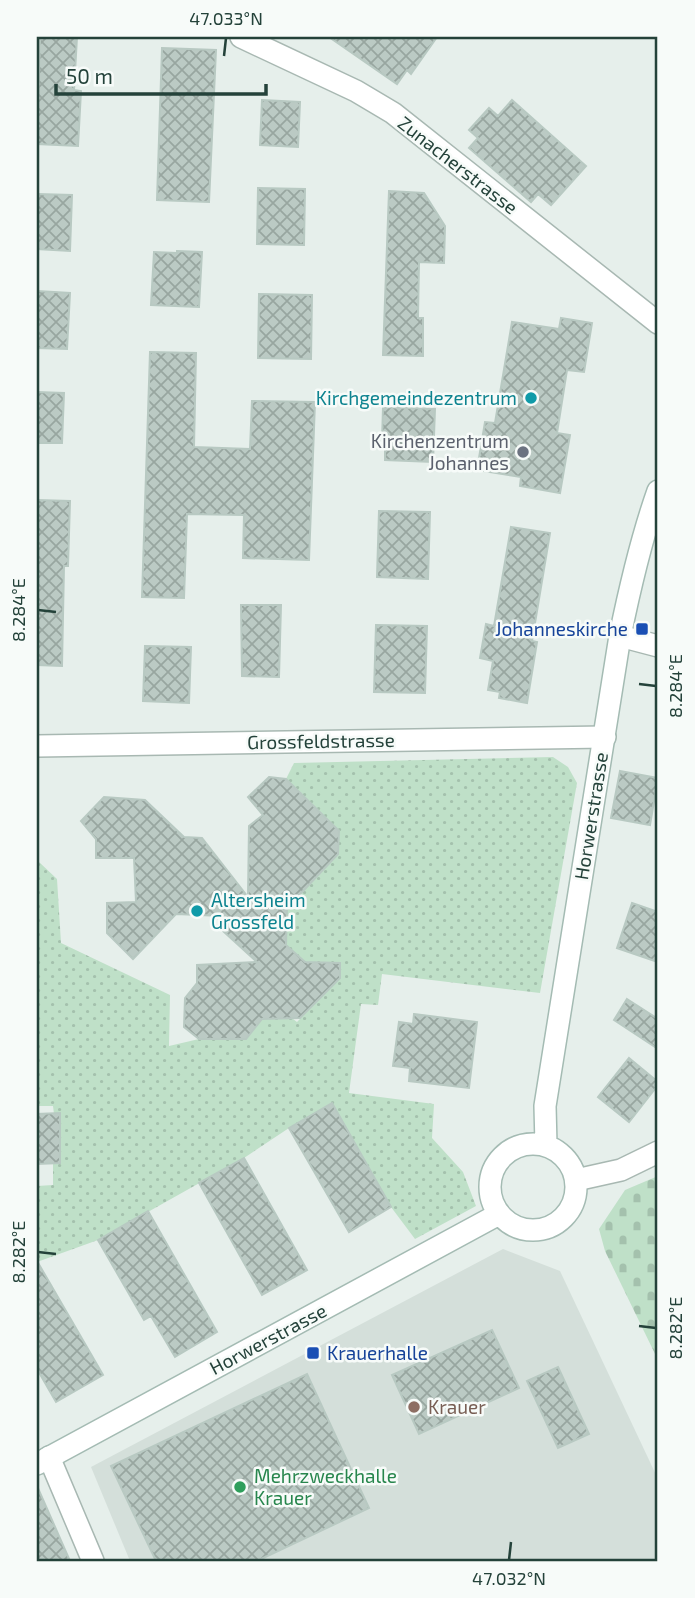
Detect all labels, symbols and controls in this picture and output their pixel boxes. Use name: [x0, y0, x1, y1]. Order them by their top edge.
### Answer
text: 47.033°N: [189, 7, 263, 29]
scale bar: [56, 52, 266, 96]
text: 50 m: [66, 63, 113, 88]
street label: Zunacherstrasse: [394, 111, 523, 219]
place label: Kirchgemeindezentrum: [316, 386, 517, 409]
marker: Kirchgemeindezentrum: [523, 390, 539, 406]
place label: Kirchenzentrum Johannes: [371, 429, 509, 474]
marker: Kirchenzentrum Johannes: [515, 444, 531, 460]
text: 8.284°E: [7, 578, 29, 642]
place label: Johanneskirche: [495, 617, 628, 640]
marker: Johanneskirche: [634, 621, 650, 637]
text: 8.284°E: [664, 654, 686, 718]
street label: Grossfeldstrasse: [247, 728, 395, 753]
street label: Horwerstrasse: [569, 750, 612, 881]
place label: Altersheim Grossfeld: [211, 888, 306, 933]
marker: Altersheim Grossfeld: [189, 903, 205, 919]
text: 8.282°E: [7, 1221, 29, 1283]
text: 8.282°E: [664, 1297, 686, 1359]
street label: Horwerstrasse: [205, 1298, 330, 1379]
place label: Krauerhalle: [327, 1341, 428, 1364]
marker: Krauerhalle: [305, 1345, 321, 1361]
place label: Krauer: [428, 1395, 486, 1418]
marker: Krauer: [406, 1399, 422, 1415]
place label: Mehrzweckhalle Krauer: [254, 1464, 397, 1509]
marker: Mehrzweckhalle Krauer: [232, 1479, 248, 1495]
text: 47.032°N: [472, 1567, 546, 1589]

